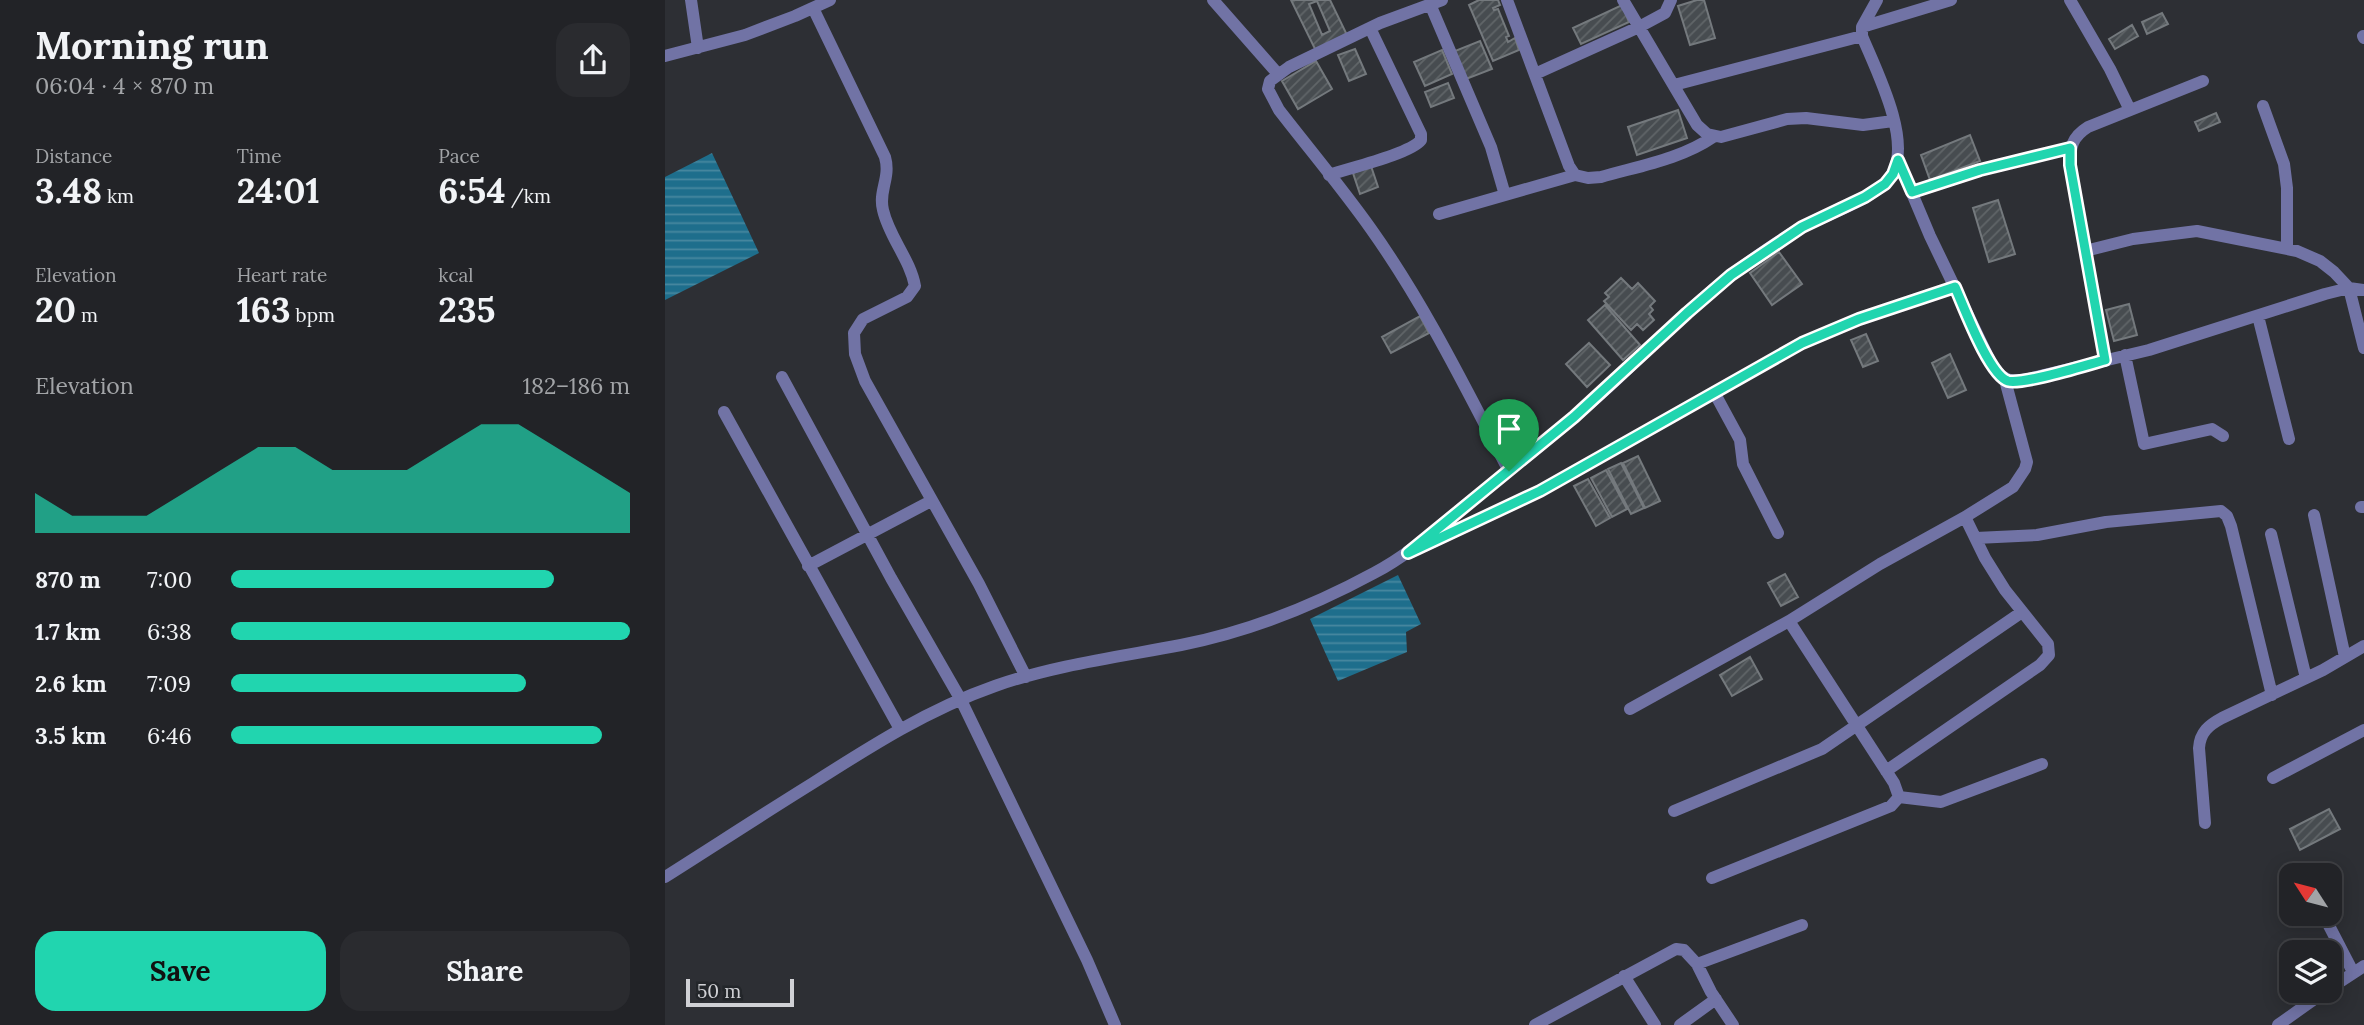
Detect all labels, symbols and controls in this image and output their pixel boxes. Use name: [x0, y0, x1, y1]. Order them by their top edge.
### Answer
text: Morning run: [35, 21, 269, 69]
button: share: [556, 23, 630, 97]
text: 06:04 · 4 × 870 m: [35, 71, 214, 100]
text: Distance: [35, 144, 112, 168]
text: Time: [237, 144, 281, 168]
text: Pace: [438, 144, 480, 168]
text: 3.48: [35, 168, 102, 213]
text: 24:01: [237, 168, 320, 213]
text: 6:54: [438, 168, 506, 213]
text: km: [102, 184, 134, 208]
text: /km: [506, 184, 551, 208]
text: Elevation: [35, 263, 117, 287]
text: Heart rate: [237, 263, 327, 287]
text: kcal: [438, 263, 473, 287]
text: 20: [35, 287, 76, 332]
text: 163: [237, 287, 291, 332]
text: 235: [438, 287, 495, 332]
text: m: [76, 303, 98, 327]
text: bpm: [291, 303, 335, 327]
text: Elevation: [35, 371, 134, 400]
text: 182–186 m: [523, 371, 630, 400]
pin: [1479, 399, 1539, 471]
icon: arrive: [1490, 410, 1528, 448]
text: 870 m: [35, 565, 101, 594]
text: 7:00: [147, 565, 192, 594]
text: 1.7 km: [35, 617, 101, 646]
text: 6:38: [147, 617, 192, 646]
text: 2.6 km: [35, 669, 107, 698]
text: 7:09: [147, 669, 191, 698]
text: 3.5 km: [35, 721, 107, 750]
text: 6:46: [147, 721, 192, 750]
north arrow: [2279, 863, 2341, 926]
map controls: [2279, 863, 2342, 1003]
button: Save: [35, 931, 326, 1011]
button: Share: [340, 931, 630, 1011]
button: layers: [2279, 940, 2342, 1003]
scale bar: [686, 976, 795, 1008]
text: 50 m: [697, 979, 741, 1003]

